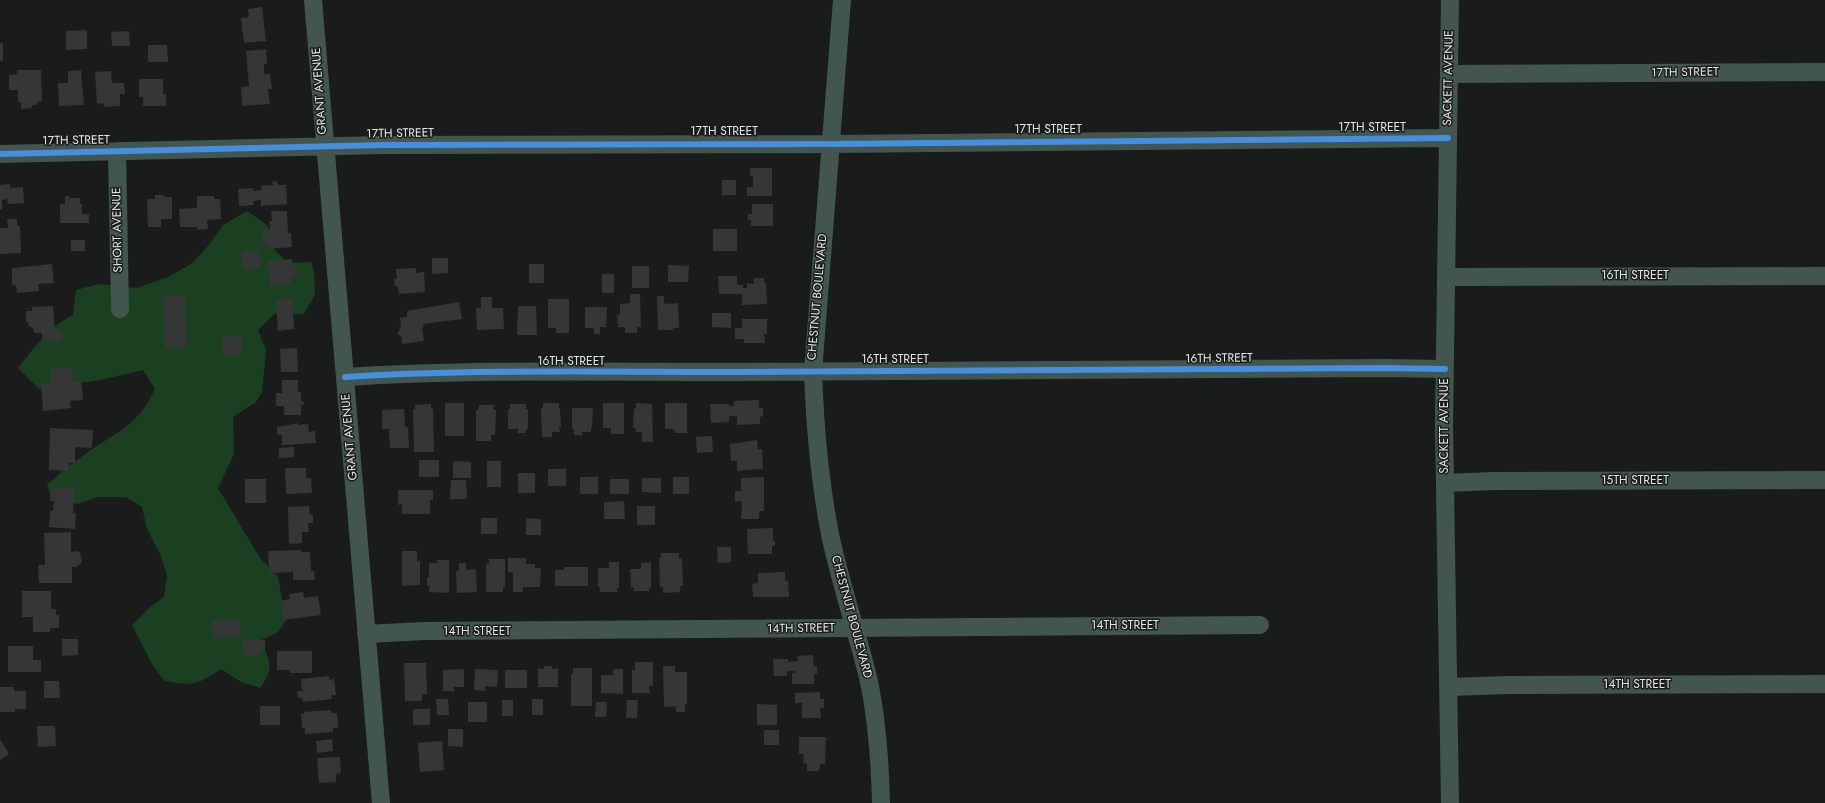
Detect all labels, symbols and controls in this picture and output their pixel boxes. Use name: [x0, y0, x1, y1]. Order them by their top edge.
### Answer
street label: SACKETT AVENUE: [1441, 30, 1457, 126]
street label: GRANT AVENUE: [310, 47, 330, 135]
street label: 17TH STREET: [1651, 65, 1719, 81]
street label: 17TH STREET: [1338, 121, 1406, 135]
street label: 17TH STREET: [1014, 123, 1082, 137]
street label: 17TH STREET: [690, 125, 758, 139]
street label: 17TH STREET: [366, 126, 434, 142]
street label: 17TH STREET: [42, 133, 110, 149]
street label: SHORT AVENUE: [110, 187, 126, 273]
street label: CHESTNUT BOULEVARD: [805, 233, 831, 361]
street label: 16TH STREET: [1601, 269, 1669, 283]
street label: 16TH STREET: [1185, 351, 1253, 367]
street label: 16TH STREET: [861, 353, 929, 367]
street label: 16TH STREET: [537, 355, 605, 369]
street label: SACKETT AVENUE: [1438, 378, 1452, 474]
street label: GRANT AVENUE: [339, 393, 361, 481]
street label: 15TH STREET: [1601, 474, 1669, 488]
street label: CHESTNUT BOULEVARD: [828, 554, 874, 680]
street label: 14TH STREET: [1091, 619, 1159, 633]
street label: 14TH STREET: [767, 621, 835, 637]
street label: 14TH STREET: [443, 625, 511, 639]
street label: 14TH STREET: [1603, 678, 1671, 692]

